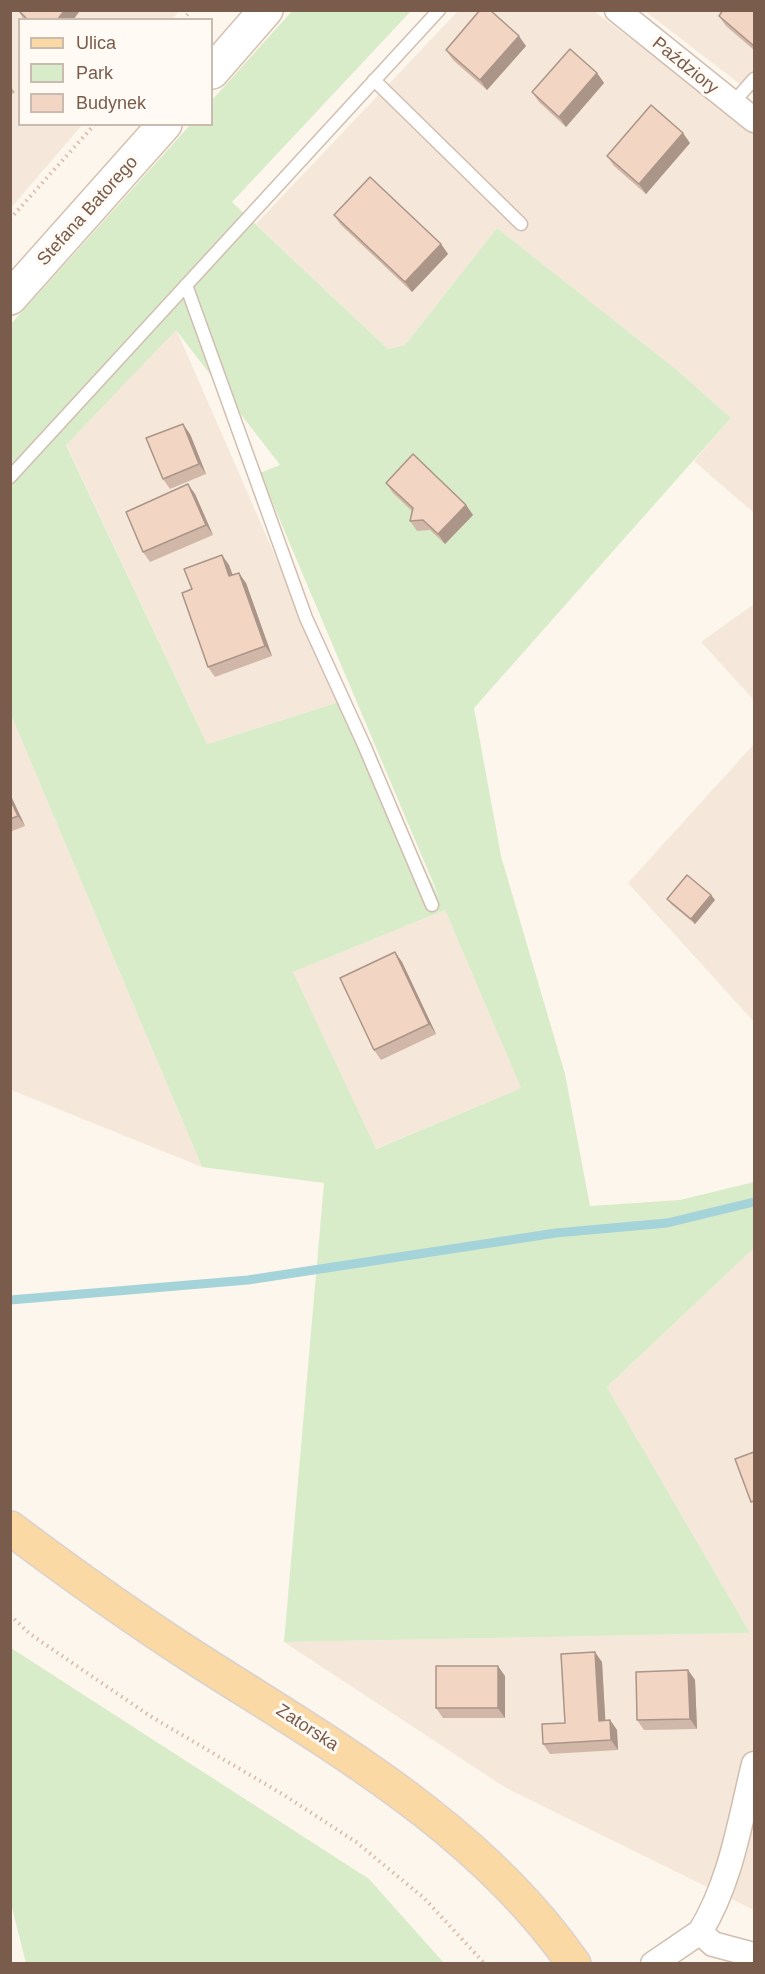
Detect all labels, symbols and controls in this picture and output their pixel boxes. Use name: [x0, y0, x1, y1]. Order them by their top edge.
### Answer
legend: [18, 18, 213, 126]
text: Ulica: [76, 33, 116, 53]
street label: Paździory: [647, 33, 723, 99]
text: Park: [76, 63, 113, 83]
text: Budynek: [76, 93, 146, 113]
street label: Stefana Batorego: [33, 152, 143, 270]
street label: Zatorska: [272, 1700, 342, 1756]

